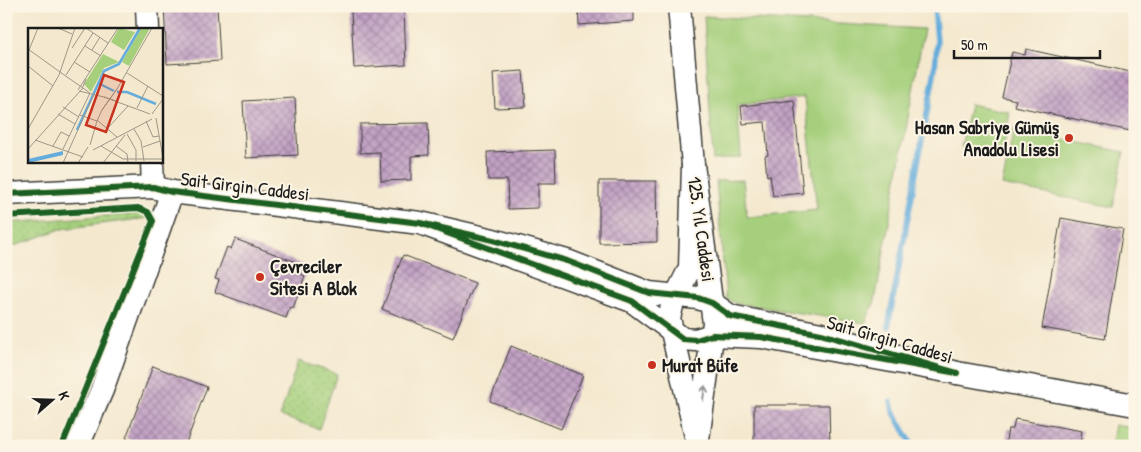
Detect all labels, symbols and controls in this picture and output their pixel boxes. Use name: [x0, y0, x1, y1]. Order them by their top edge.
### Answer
inset map: [28, 28, 162, 162]
scale bar: [954, 28, 1100, 60]
text: 50 m: [961, 34, 988, 55]
place label: Hasan Sabriye Gümüş Anadolu Lisesi: [915, 114, 1060, 162]
marker: Hasan Sabriye Gümüş Anadolu Lisesi: [1063, 132, 1075, 144]
street label: Sait Girgin Caddesi: [179, 165, 311, 207]
street label: 125. Yıl Caddesi: [682, 175, 722, 283]
place label: Çevreciler Sitesi A Blok: [270, 253, 357, 301]
marker: Çevreciler Sitesi A Blok: [254, 271, 266, 283]
street label: Sait Girgin Caddesi: [824, 309, 956, 369]
place label: Murat Büfe: [662, 352, 739, 378]
marker: Murat Büfe: [646, 359, 658, 371]
north arrow: [28, 374, 78, 424]
one-way arrow: [699, 385, 709, 401]
text: K: [55, 389, 75, 403]

